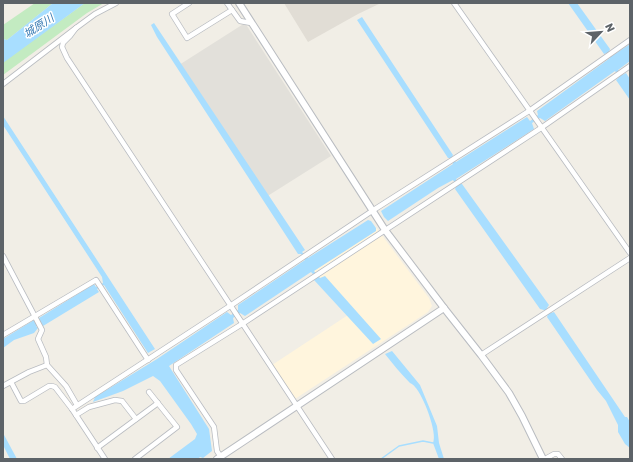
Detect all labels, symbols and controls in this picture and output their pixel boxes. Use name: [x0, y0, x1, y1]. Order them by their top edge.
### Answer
water label: 城原川: [22, 11, 57, 40]
north arrow: [581, 12, 621, 52]
text: N: [602, 21, 617, 34]

